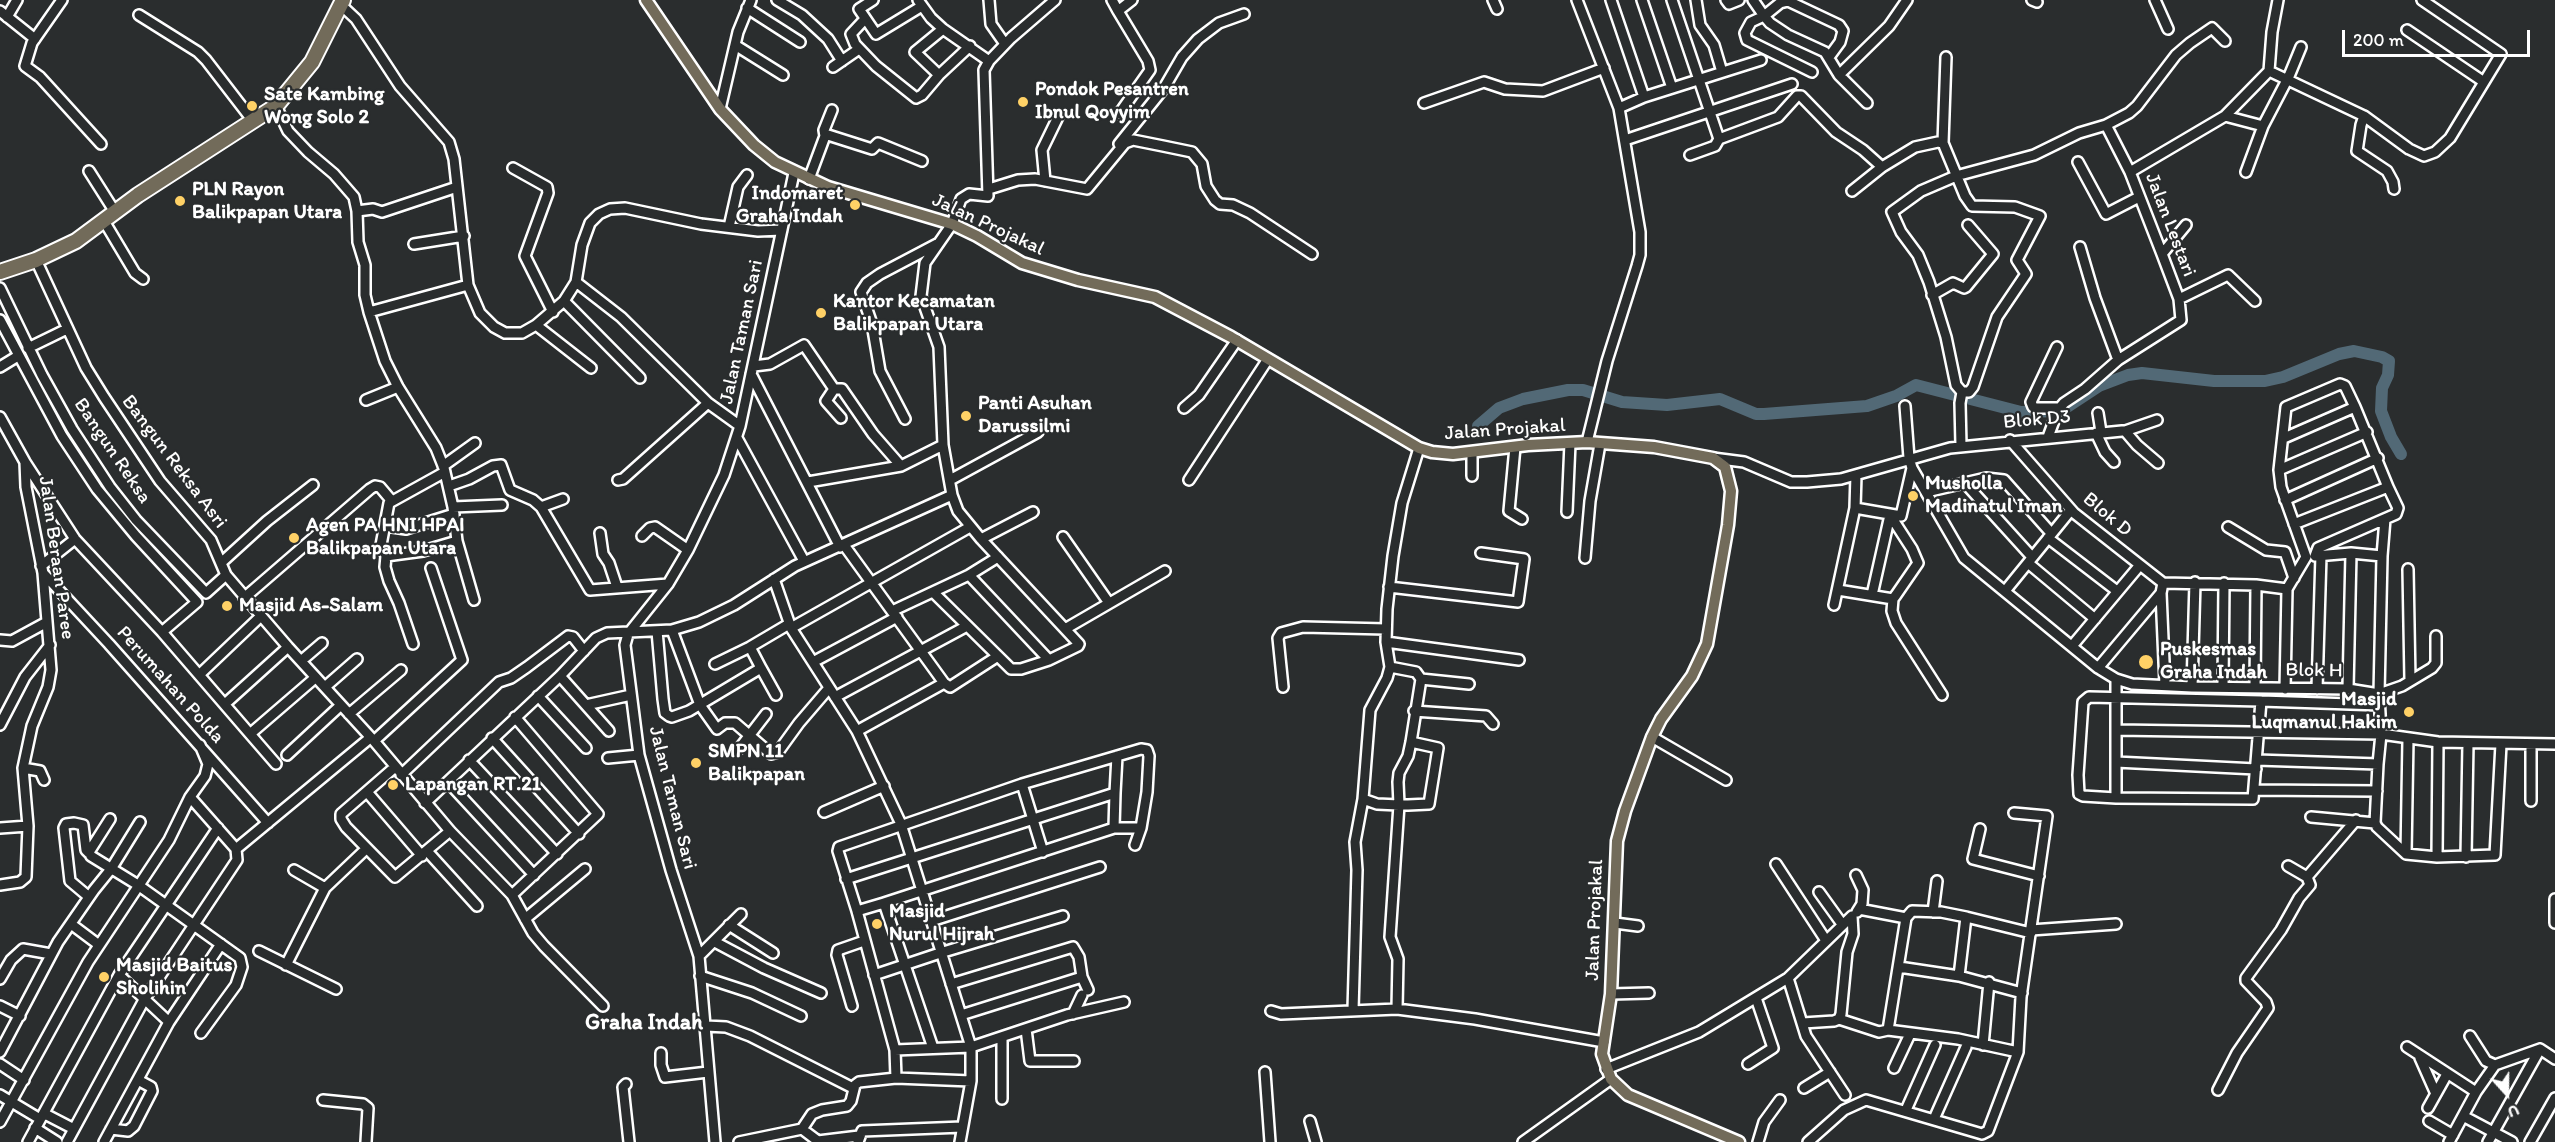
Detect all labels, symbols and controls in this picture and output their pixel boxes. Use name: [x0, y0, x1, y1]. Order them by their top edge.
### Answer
scale bar: [2345, 18, 2532, 56]
text: 200 m: [2353, 29, 2404, 51]
place label: Pondok Pesantren Ibnul Qoyyim: [1035, 78, 1189, 125]
place label: Sate Kambing Wong Solo 2: [264, 83, 384, 130]
marker: Pondok Pesantren Ibnul Qoyyim: [1016, 95, 1030, 109]
marker: Sate Kambing Wong Solo 2: [245, 99, 259, 113]
street label: Jalan Lestari: [2139, 170, 2201, 280]
place label: PLN Rayon Balikpapan Utara: [192, 178, 342, 225]
place label: Indomaret Graha Indah: [736, 182, 843, 229]
street label: Jalan Projakal: [928, 189, 1048, 261]
marker: PLN Rayon Balikpapan Utara: [173, 194, 187, 208]
marker: Indomaret Graha Indah: [848, 198, 862, 212]
street label: Jalan Taman Sari: [715, 258, 769, 406]
place label: Kantor Kecamatan Balikpapan Utara: [833, 290, 995, 337]
marker: Kantor Kecamatan Balikpapan Utara: [814, 306, 828, 320]
street label: Bangun Reksa Asri: [116, 390, 232, 534]
place label: Panti Asuhan Darussilmi: [978, 392, 1092, 439]
street label: Bangun Reksa: [68, 394, 156, 508]
street label: Blok D3: [2002, 405, 2072, 435]
marker: Panti Asuhan Darussilmi: [959, 409, 973, 423]
street label: Jalan Projakal: [1444, 414, 1566, 446]
place label: Musholla Madinatul Iman: [1925, 472, 2062, 519]
street label: Jalan Beraan Paree: [33, 475, 79, 641]
street label: Blok D: [2078, 488, 2136, 542]
marker: Musholla Madinatul Iman: [1906, 489, 1920, 503]
place label: Agen PA HNI HPAI Balikpapan Utara: [306, 514, 464, 561]
marker: Agen PA HNI HPAI Balikpapan Utara: [287, 531, 301, 545]
place label: Masjid As-Salam: [239, 594, 383, 618]
marker: Masjid As-Salam: [220, 599, 234, 613]
street label: Perumahan Polda: [111, 621, 229, 749]
place label: Puskesmas Graha Indah: [2160, 638, 2267, 685]
marker: Puskesmas Graha Indah: [2137, 653, 2155, 671]
street label: Blok H: [2285, 659, 2343, 683]
place label: Masjid Luqmanul Hakim: [2251, 688, 2397, 735]
marker: Masjid Luqmanul Hakim: [2402, 705, 2416, 719]
street label: Jalan Taman Sari: [643, 724, 701, 872]
place label: SMPN 11 Balikpapan: [708, 740, 805, 787]
marker: SMPN 11 Balikpapan: [689, 756, 703, 770]
place label: Lapangan RT.21: [405, 773, 541, 797]
marker: Lapangan RT.21: [386, 778, 400, 792]
street label: Jalan Projakal: [1581, 859, 1609, 981]
place label: Masjid Nurul Hijrah: [889, 900, 994, 947]
marker: Masjid Nurul Hijrah: [870, 917, 884, 931]
place label: Masjid Baitus Sholihin: [116, 954, 232, 1001]
marker: Masjid Baitus Sholihin: [97, 970, 111, 984]
district label: Graha Indah: [585, 1010, 703, 1036]
north arrow: [2477, 1064, 2537, 1124]
text: U: [2505, 1100, 2522, 1122]

